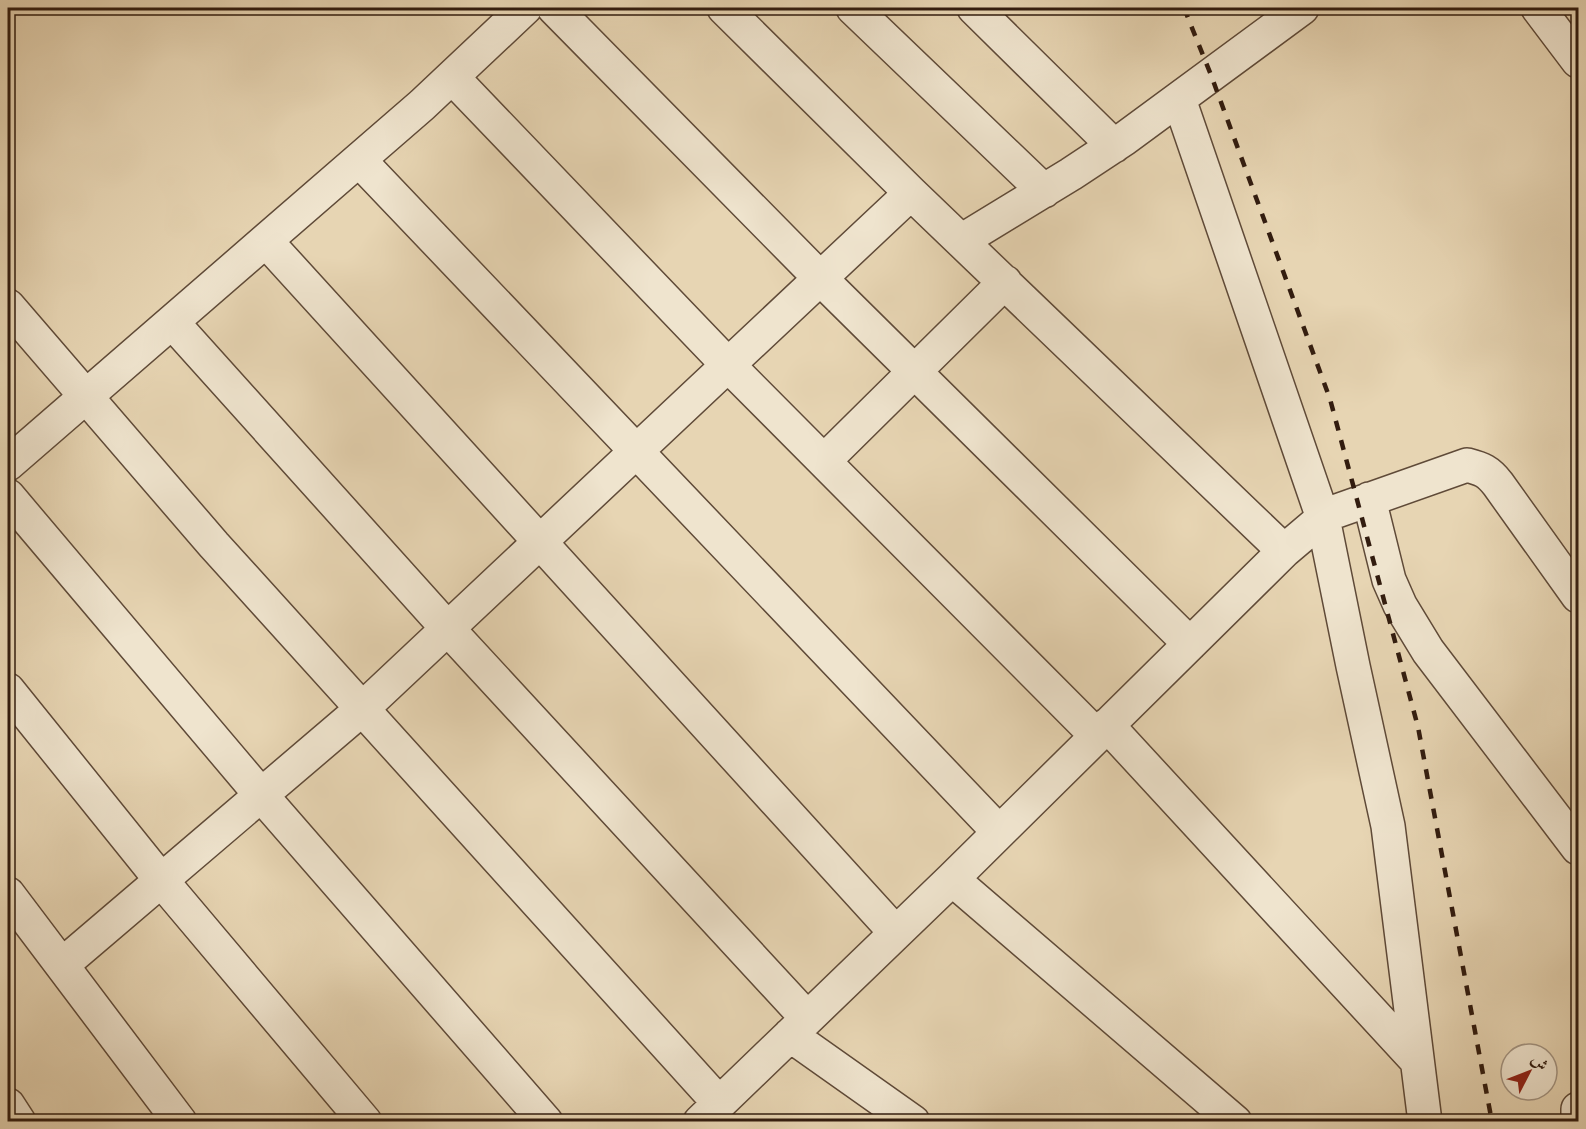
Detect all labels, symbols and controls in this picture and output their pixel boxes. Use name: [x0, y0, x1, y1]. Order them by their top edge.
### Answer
north arrow: [1499, 1042, 1559, 1102]
text: ش: [1526, 1048, 1554, 1076]

